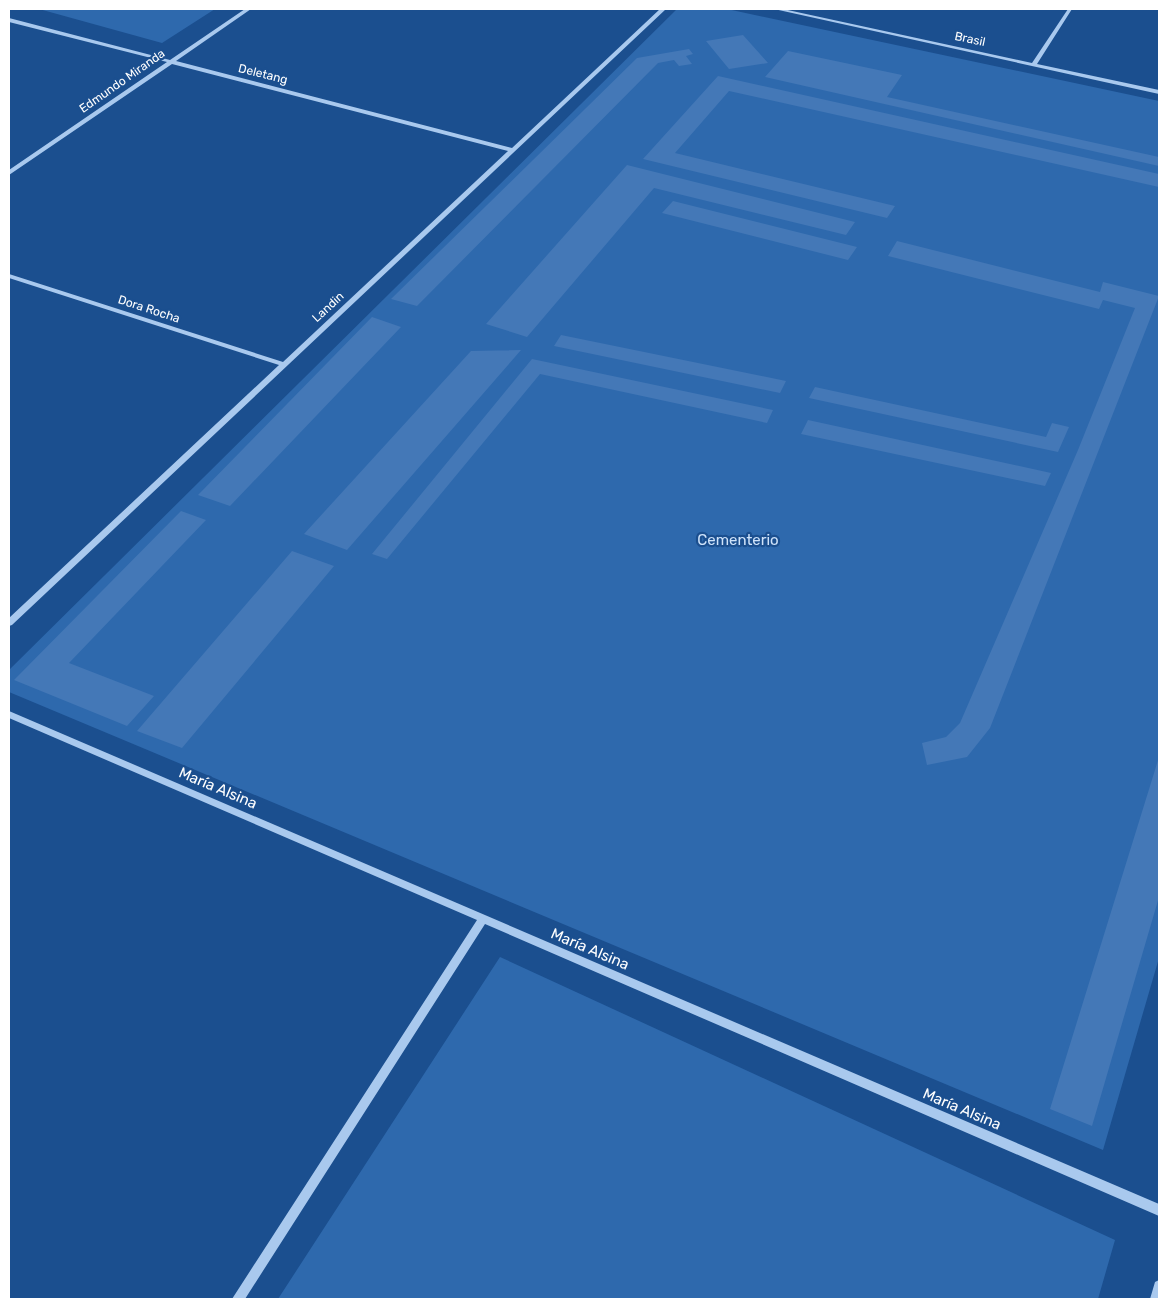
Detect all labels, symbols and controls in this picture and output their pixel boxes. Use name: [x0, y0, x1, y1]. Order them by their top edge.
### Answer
street label: Brasil: [953, 29, 987, 49]
street label: Edmundo Miranda: [77, 46, 167, 116]
street label: Deletang: [237, 61, 289, 87]
street label: Landin: [309, 289, 347, 325]
street label: Dora Rocha: [116, 292, 182, 326]
park label: Cementerio: [697, 531, 779, 549]
street label: María Alsina: [176, 763, 260, 813]
street label: María Alsina: [548, 924, 632, 974]
street label: María Alsina: [920, 1084, 1004, 1134]

